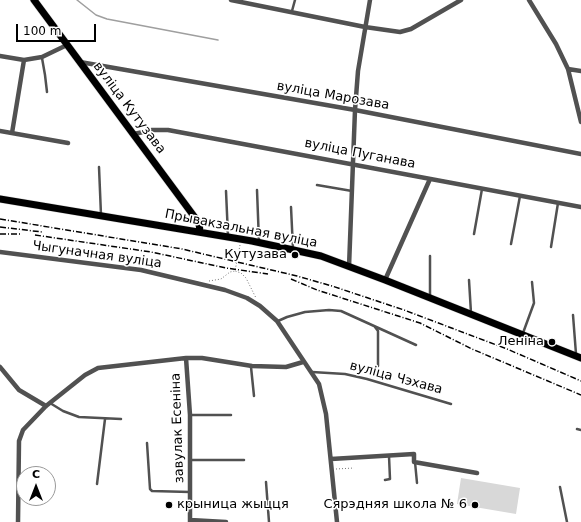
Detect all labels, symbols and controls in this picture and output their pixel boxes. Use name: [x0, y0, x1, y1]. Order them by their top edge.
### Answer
scale bar: [18, 16, 98, 42]
text: 100 m: [23, 24, 61, 38]
street label: вуліца Кутузава: [89, 59, 169, 157]
street label: вуліца Марозава: [275, 78, 391, 114]
street label: вуліца Пуганава: [303, 136, 417, 172]
street label: Прывакзальная вуліца: [163, 207, 319, 251]
street label: Чыгуначная вуліца: [31, 238, 163, 272]
place label: Кутузава: [224, 247, 287, 263]
marker: Кутузава: [290, 250, 300, 260]
place label: Леніна: [498, 334, 544, 350]
marker: Леніна: [547, 337, 557, 347]
street label: вуліца Чэхава: [348, 358, 444, 398]
street label: завулак Есеніна: [168, 373, 188, 483]
north arrow: [16, 466, 56, 506]
text: С: [32, 468, 40, 481]
place label: крыница жыцця: [177, 497, 289, 513]
place label: Сярэдняя школа № 6: [323, 497, 467, 513]
marker: крыница жыцця: [164, 500, 174, 510]
marker: Сярэдняя школа № 6: [470, 500, 480, 510]

